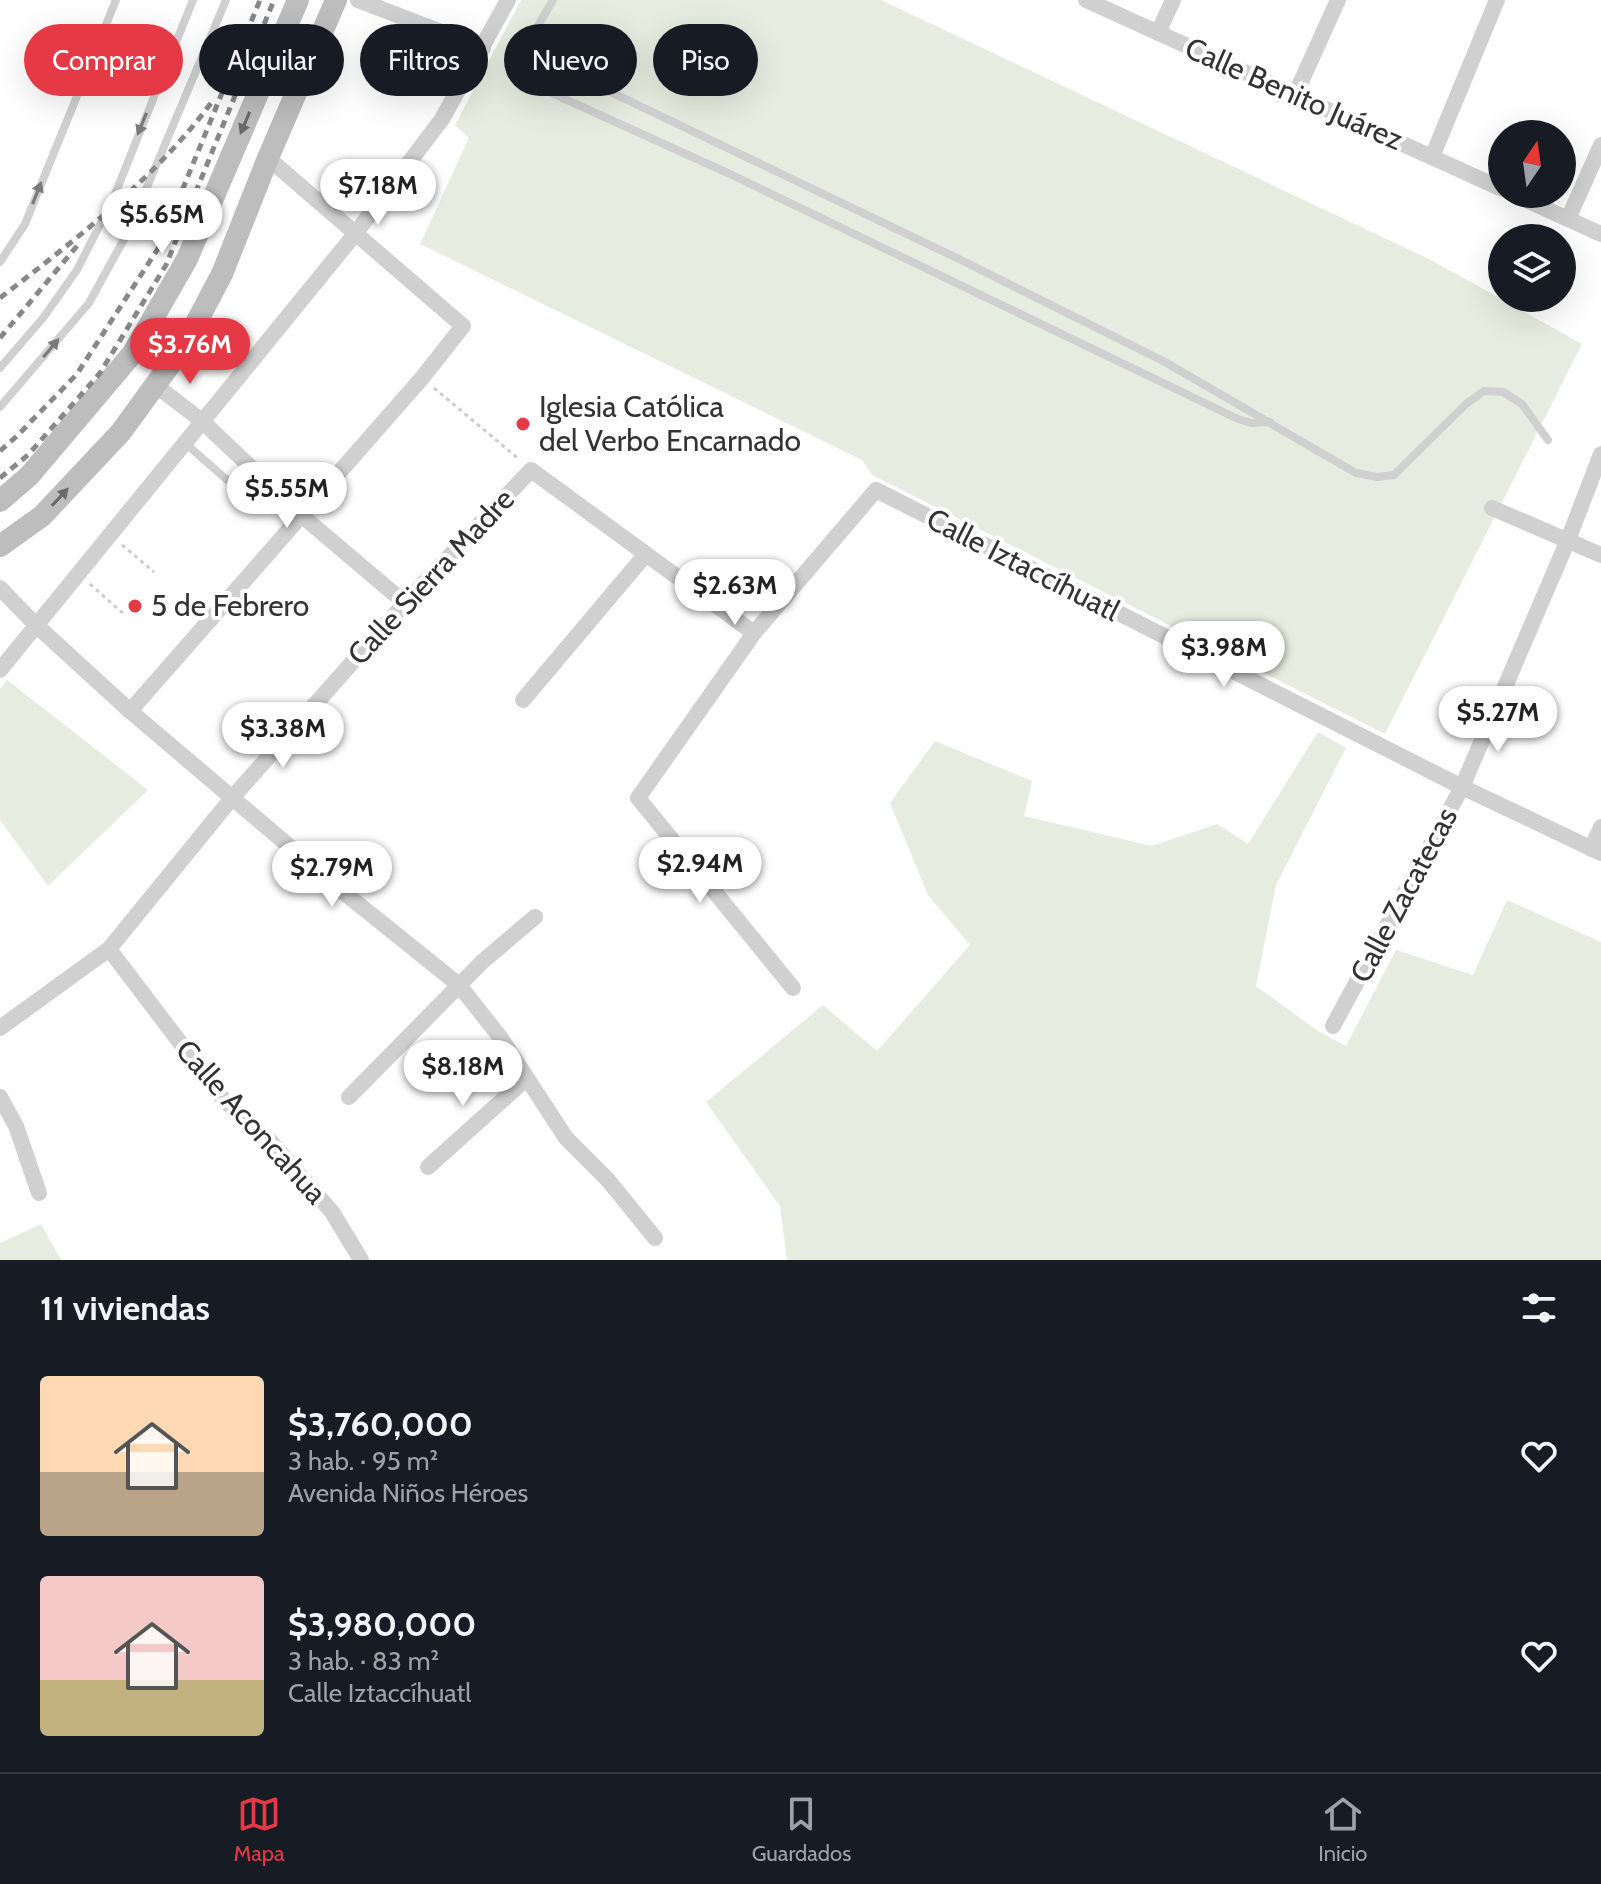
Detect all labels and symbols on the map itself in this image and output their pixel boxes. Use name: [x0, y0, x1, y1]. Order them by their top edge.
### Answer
street label: Calle Benito Juárez: [1179, 29, 1409, 158]
one-way arrow: [239, 111, 252, 135]
one-way arrow: [135, 112, 148, 136]
north arrow: [1488, 120, 1576, 208]
pin: $7.18M: [313, 159, 443, 227]
one-way arrow: [31, 181, 44, 205]
pin: $5.65M: [97, 188, 227, 256]
pin: $3.76M: [125, 318, 255, 386]
one-way arrow: [42, 338, 59, 358]
place label: Iglesia Católica del Verbo Encarnado: [539, 388, 801, 459]
marker: Iglesia Católica del Verbo Encarnado: [514, 415, 532, 433]
pin: $5.55M: [222, 462, 352, 530]
street label: Calle Sierra Madre: [339, 481, 522, 673]
one-way arrow: [51, 487, 69, 506]
street label: Calle Iztaccíhuatl: [921, 500, 1126, 629]
pin: $2.63M: [670, 559, 800, 627]
place label: 5 de Febrero: [151, 587, 309, 624]
marker: 5 de Febrero: [126, 597, 144, 615]
pin: $3.98M: [1159, 621, 1289, 689]
pin: $5.27M: [1433, 686, 1563, 754]
pin: $3.38M: [218, 702, 348, 770]
street label: Calle Zacatecas: [1342, 801, 1465, 989]
pin: $2.94M: [635, 837, 765, 905]
pin: $2.79M: [267, 841, 397, 909]
street label: Calle Aconcahua: [168, 1032, 335, 1212]
pin: $8.18M: [398, 1040, 528, 1108]

